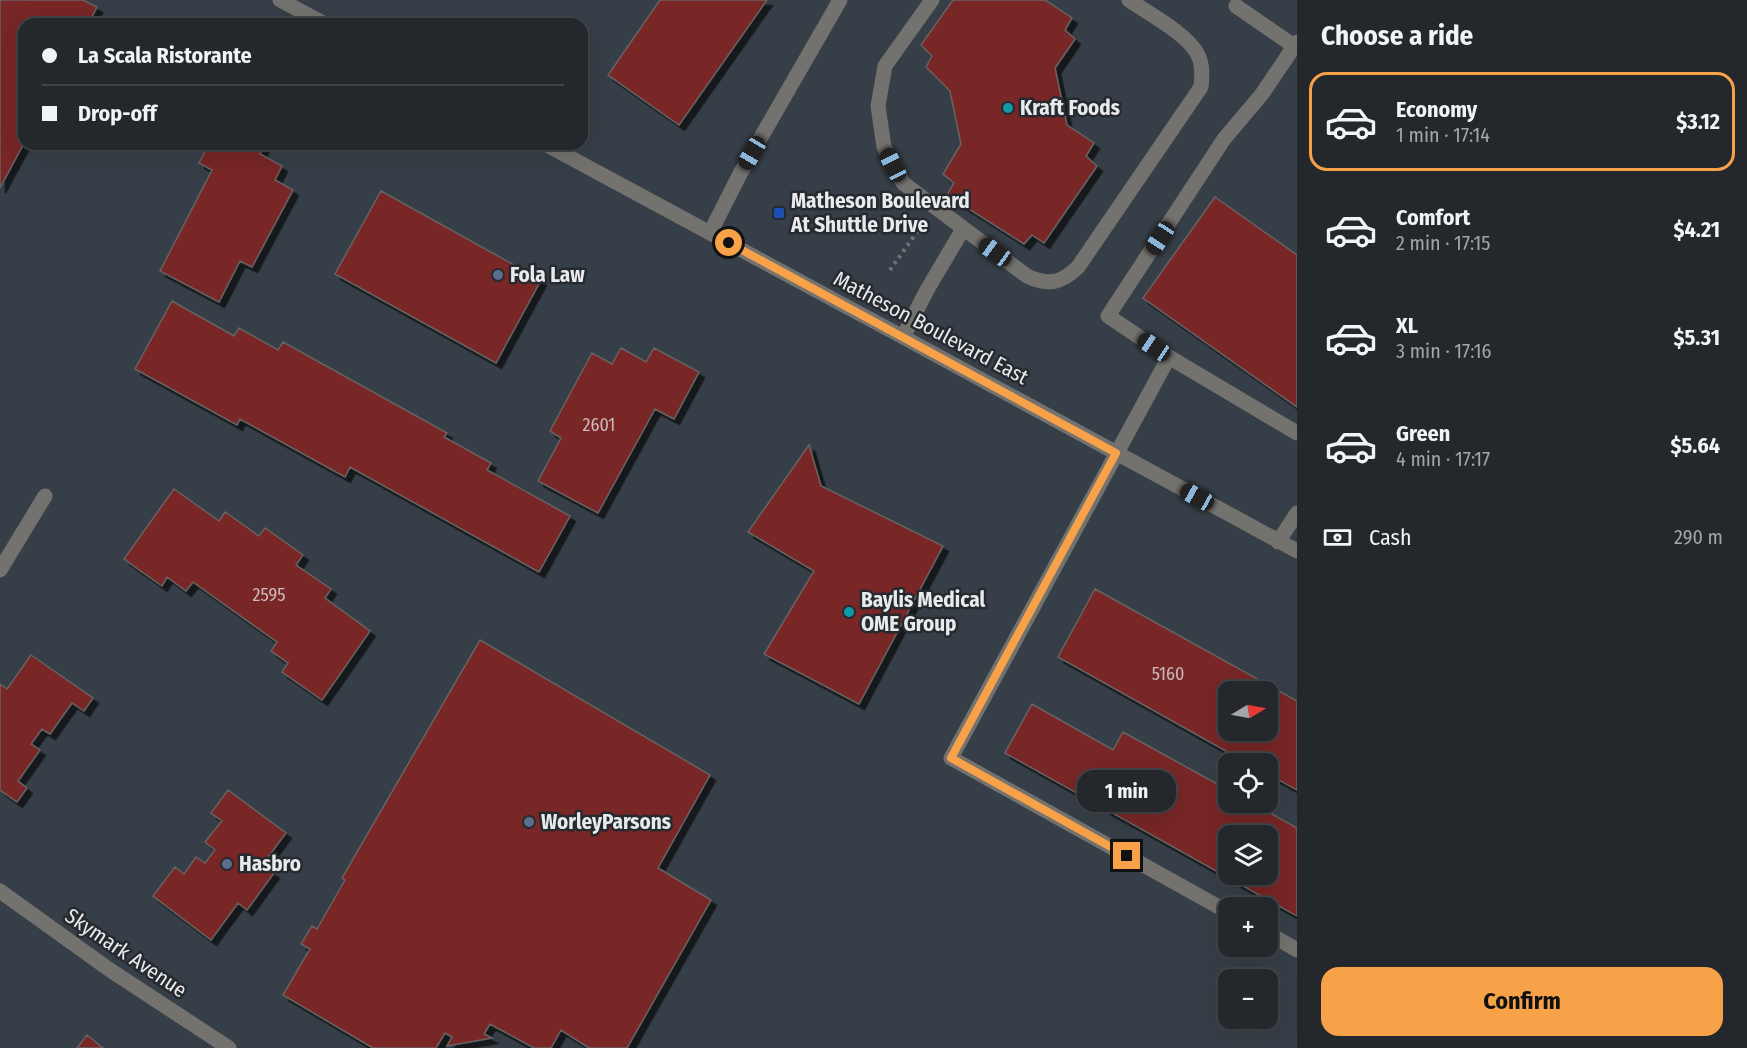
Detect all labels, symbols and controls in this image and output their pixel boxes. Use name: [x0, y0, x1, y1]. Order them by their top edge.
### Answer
text: Choose a ride: [1321, 20, 1473, 52]
text: La Scala Ristorante: [78, 42, 252, 69]
place label: Kraft Foods: [1020, 95, 1120, 121]
icon: car: [1324, 95, 1378, 149]
text: Economy: [1396, 96, 1477, 123]
text: Drop-off: [78, 100, 157, 127]
marker: Kraft Foods: [1001, 101, 1015, 115]
text: $3.12: [1676, 108, 1720, 135]
text: 1 min · 17:14: [1396, 123, 1490, 147]
car: [735, 133, 769, 173]
car: [877, 145, 909, 185]
place label: Matheson Boulevard At Shuttle Drive: [790, 188, 970, 238]
icon: car: [1324, 203, 1378, 257]
text: Comfort: [1396, 204, 1470, 231]
marker: Matheson Boulevard At Shuttle Drive: [772, 206, 786, 220]
text: $4.21: [1674, 216, 1720, 243]
car: [1143, 218, 1177, 258]
route start: [715, 229, 742, 256]
text: 2 min · 17:15: [1396, 231, 1490, 255]
car: [975, 234, 1015, 270]
place label: Fola Law: [510, 262, 585, 288]
street label: Matheson Boulevard East: [829, 266, 1033, 390]
marker: Fola Law: [491, 268, 505, 282]
icon: car: [1324, 311, 1378, 365]
text: XL: [1396, 312, 1418, 339]
text: $5.31: [1674, 324, 1720, 351]
car: [1134, 329, 1174, 365]
text: 3 min · 17:16: [1396, 339, 1491, 363]
house number: 2601: [583, 414, 615, 436]
icon: car: [1324, 419, 1378, 473]
text: Green: [1396, 420, 1450, 447]
text: $5.64: [1671, 432, 1720, 459]
text: 4 min · 17:17: [1396, 447, 1490, 471]
car: [1177, 480, 1217, 514]
icon: cash: [1321, 521, 1354, 554]
text: Cash: [1369, 524, 1412, 551]
text: 290 m: [1674, 525, 1723, 549]
house number: 2595: [253, 584, 285, 606]
place label: Baylis Medical OME Group: [861, 587, 985, 637]
marker: Baylis Medical OME Group: [842, 605, 856, 619]
house number: 5160: [1152, 663, 1184, 685]
north arrow: [1218, 681, 1278, 741]
map controls: [1218, 681, 1278, 1029]
button: locate: [1218, 753, 1278, 813]
callout: 1 min: [1078, 769, 1176, 811]
text: 1 min: [1105, 779, 1148, 803]
place label: WorleyParsons: [541, 809, 671, 835]
marker: WorleyParsons: [522, 815, 536, 829]
button: layers: [1218, 825, 1278, 885]
route end: [1113, 842, 1140, 869]
place label: Hasbro: [239, 851, 301, 877]
marker: Hasbro: [220, 857, 234, 871]
button: +: [1218, 897, 1278, 957]
street label: Skymark Avenue: [60, 903, 192, 1003]
button: Confirm: [1321, 967, 1723, 1036]
button: −: [1218, 969, 1278, 1029]

